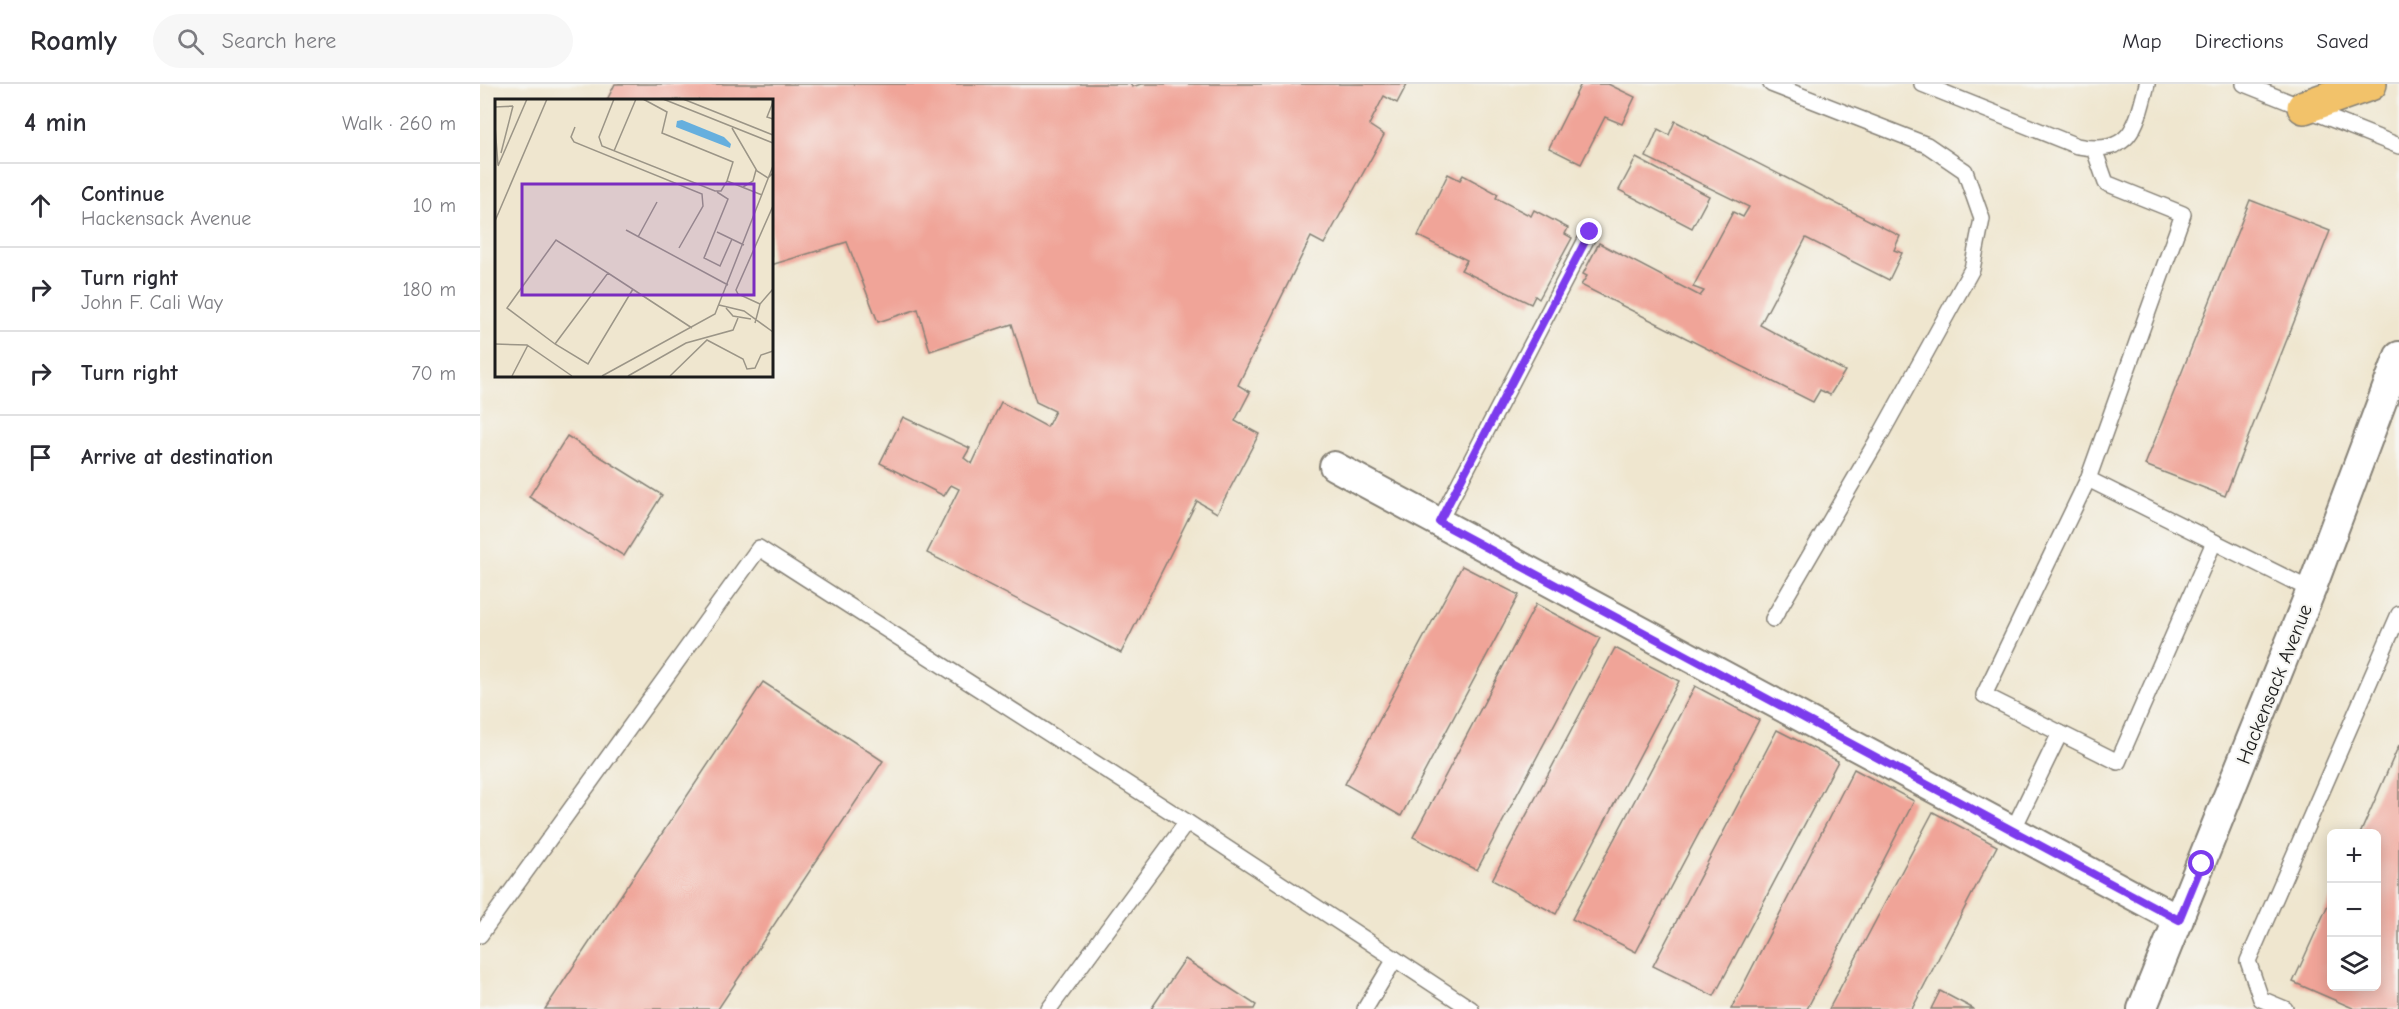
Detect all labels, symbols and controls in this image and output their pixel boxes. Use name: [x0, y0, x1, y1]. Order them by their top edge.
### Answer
search box: [153, 14, 573, 68]
text: Roamly: [30, 25, 117, 57]
icon: search: [174, 25, 207, 58]
text: Search here: [222, 28, 336, 54]
text: Map: [2122, 29, 2162, 53]
text: Directions: [2195, 29, 2284, 53]
text: Saved: [2317, 29, 2369, 53]
inset map: [495, 99, 772, 376]
text: 4 min: [24, 108, 87, 138]
text: Walk · 260 m: [342, 112, 456, 135]
text: Continue: [81, 181, 164, 207]
icon: ahead: [24, 189, 57, 222]
text: 10 m: [413, 194, 456, 217]
text: Hackensack Avenue: [81, 207, 251, 230]
route end: [1576, 218, 1602, 244]
text: Turn right: [81, 265, 178, 291]
icon: right: [24, 273, 57, 306]
text: 180 m: [402, 278, 456, 301]
text: John F. Cali Way: [81, 291, 223, 314]
icon: right: [24, 357, 57, 390]
text: Turn right: [81, 360, 178, 386]
text: 70 m: [411, 362, 456, 385]
icon: arrive: [24, 441, 57, 474]
text: Arrive at destination: [81, 444, 273, 470]
street label: Hackensack Avenue: [2232, 601, 2317, 767]
map controls: [2327, 829, 2381, 991]
button: +: [2327, 829, 2381, 883]
route start: [2188, 850, 2214, 876]
button: −: [2327, 883, 2381, 937]
button: layers: [2327, 937, 2381, 991]

